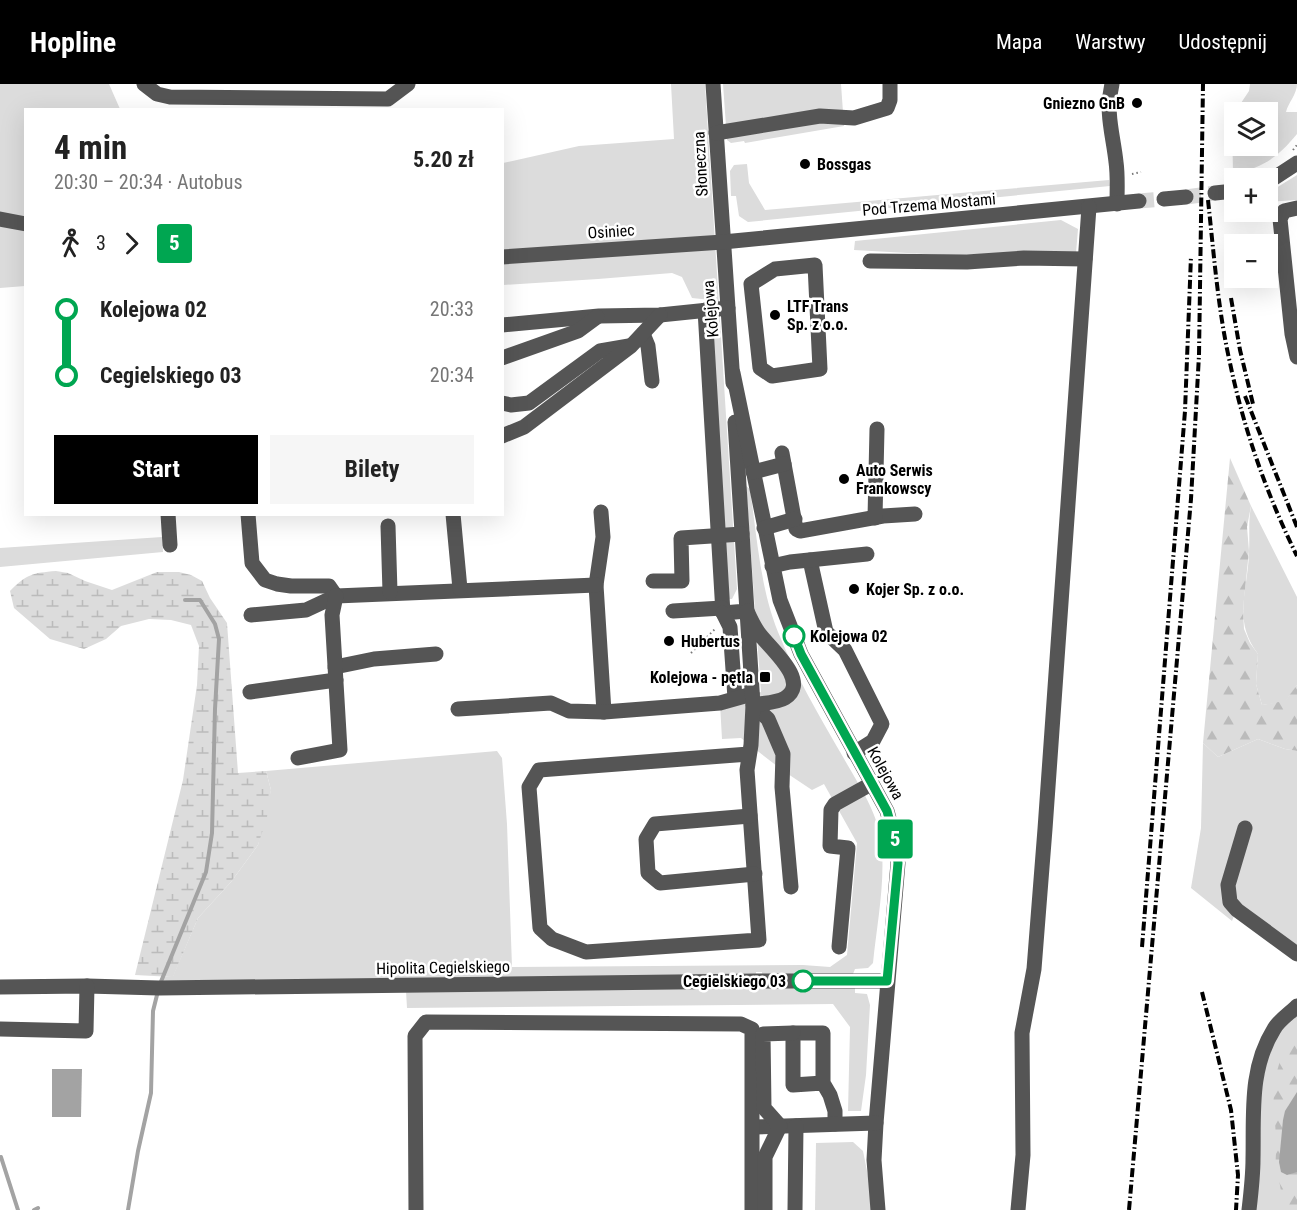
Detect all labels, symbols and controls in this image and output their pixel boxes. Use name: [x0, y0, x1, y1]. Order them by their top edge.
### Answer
text: Hopline: [30, 26, 116, 59]
text: Mapa: [996, 30, 1042, 54]
text: Warstwy: [1075, 30, 1146, 54]
text: Udostępnij: [1179, 30, 1267, 54]
place label: Gniezno GnB: [1043, 94, 1125, 113]
marker: Gniezno GnB: [1130, 96, 1144, 110]
map controls: [1224, 102, 1278, 288]
button: layers: [1224, 102, 1278, 156]
text: 4 min: [54, 128, 127, 167]
street label: Słoneczna: [689, 131, 712, 197]
text: 5.20 zł: [413, 147, 474, 172]
place label: Bossgas: [817, 155, 871, 174]
marker: Bossgas: [798, 157, 812, 171]
button: +: [1224, 168, 1278, 222]
text: 20:30 – 20:34 · Autobus: [54, 170, 243, 194]
street label: Pod Trzema Mostami: [861, 189, 997, 220]
street label: Osiniec: [587, 220, 635, 243]
icon: walk: [54, 227, 87, 260]
icon: forward: [115, 227, 148, 260]
text: 3: [96, 231, 106, 255]
text: 5: [169, 231, 180, 255]
button: −: [1224, 234, 1278, 288]
street label: Kolejowa: [699, 280, 722, 338]
text: Kolejowa 02: [100, 297, 207, 322]
text: 20:33: [430, 297, 474, 321]
place label: LTF Trans Sp. z o.o.: [787, 297, 848, 334]
marker: LTF Trans Sp. z o.o.: [768, 308, 782, 322]
text: Cegielskiego 03: [100, 363, 242, 388]
text: 20:34: [430, 363, 474, 387]
button: Start: [54, 435, 258, 504]
button: Bilety: [270, 435, 474, 504]
place label: Auto Serwis Frankowscy: [856, 461, 933, 498]
marker: Auto Serwis Frankowscy: [837, 472, 851, 486]
place label: Kojer Sp. z o.o.: [866, 580, 964, 599]
marker: Kojer Sp. z o.o.: [847, 582, 861, 596]
marker: Kolejowa 02: [783, 625, 805, 647]
place label: Kolejowa 02: [810, 627, 888, 646]
place label: Hubertus: [681, 632, 740, 651]
marker: Hubertus: [662, 634, 676, 648]
place label: Kolejowa - pętla: [650, 668, 753, 687]
marker: Kolejowa - pętla: [758, 670, 772, 684]
street label: Kolejowa: [863, 744, 908, 803]
line badge: 5: [876, 820, 914, 858]
text: 5: [890, 827, 900, 851]
street label: Hipolita Cegielskiego: [376, 957, 510, 978]
marker: Cegielskiego 03: [792, 970, 814, 992]
place label: Cegielskiego 03: [683, 972, 786, 991]

